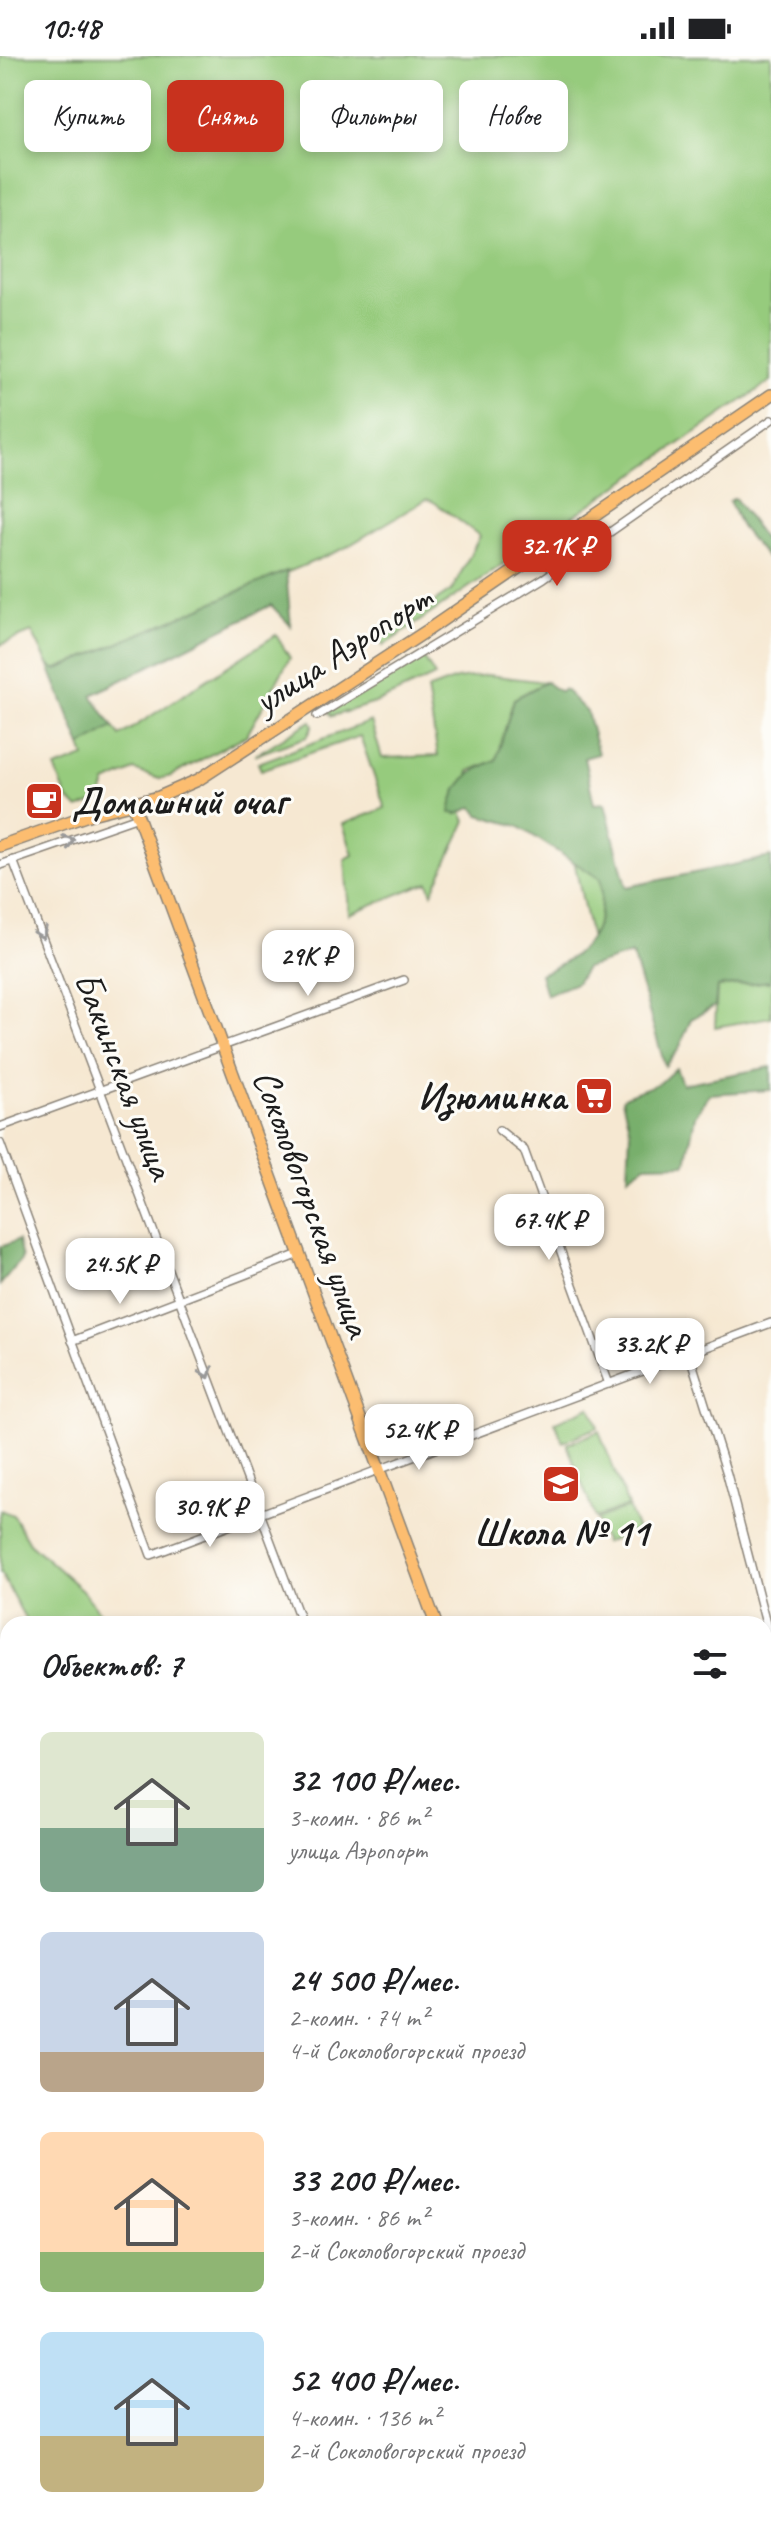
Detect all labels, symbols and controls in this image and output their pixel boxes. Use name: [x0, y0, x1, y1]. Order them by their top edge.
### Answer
text: 10:48: [40, 9, 100, 47]
chip: Купить: [24, 80, 151, 152]
chip: Снять: [167, 80, 284, 152]
chip: Фильтры: [300, 80, 443, 152]
chip: Новое: [459, 80, 568, 152]
pin: 32.1K ₽: [483, 520, 631, 588]
text: 32.1K ₽: [520, 529, 594, 562]
street label: улица Аэропорт: [243, 573, 442, 725]
place label: Домашний очаг: [72, 778, 292, 825]
cafe icon: Домашний очаг: [23, 780, 65, 822]
one-way arrow: [61, 834, 75, 850]
one-way arrow: [32, 925, 48, 939]
pin: 29K ₽: [252, 930, 364, 998]
text: 29K ₽: [280, 939, 336, 972]
street label: Бакинская улица: [63, 965, 186, 1188]
street label: Соколовогорская улица: [242, 1063, 383, 1345]
place label: Изюминка: [418, 1073, 569, 1121]
supermarket icon: Изюминка: [573, 1075, 615, 1117]
pin: 67.4K ₽: [475, 1194, 623, 1262]
text: 67.4K ₽: [512, 1203, 586, 1236]
pin: 24.5K ₽: [46, 1238, 194, 1306]
text: 24.5K ₽: [84, 1247, 156, 1280]
pin: 33.2K ₽: [576, 1318, 724, 1386]
text: 33.2K ₽: [613, 1327, 687, 1360]
one-way arrow: [197, 1365, 213, 1379]
pin: 52.4K ₽: [345, 1404, 493, 1472]
text: 52.4K ₽: [383, 1413, 455, 1446]
school or university icon: Школа № 11: [540, 1463, 582, 1505]
pin: 30.9K ₽: [136, 1481, 284, 1549]
text: 30.9K ₽: [174, 1490, 246, 1523]
place label: Школа № 11: [474, 1509, 652, 1556]
icon: filters: [688, 1642, 732, 1686]
text: Объектов: 7: [40, 1643, 182, 1686]
text: 32 100 ₽/мес.: [288, 1758, 459, 1801]
icon: home: [104, 1764, 200, 1860]
text: 3-комн. · 86 m²: [288, 1801, 428, 1834]
text: улица Аэропорт: [288, 1834, 427, 1867]
text: 24 500 ₽/мес.: [288, 1958, 459, 2001]
icon: home: [104, 1964, 200, 2060]
text: 2-комн. · 74 m²: [288, 2001, 428, 2034]
text: 4-й Соколовогорский проезд: [288, 2034, 524, 2067]
text: 33 200 ₽/мес.: [288, 2158, 459, 2201]
icon: home: [104, 2164, 200, 2260]
text: 3-комн. · 86 m²: [288, 2201, 428, 2234]
text: 2-й Соколовогорский проезд: [288, 2234, 524, 2267]
text: 52 400 ₽/мес.: [288, 2358, 459, 2401]
icon: home: [104, 2364, 200, 2460]
text: 4-комн. · 136 m²: [288, 2401, 440, 2434]
text: 2-й Соколовогорский проезд: [288, 2434, 524, 2467]

